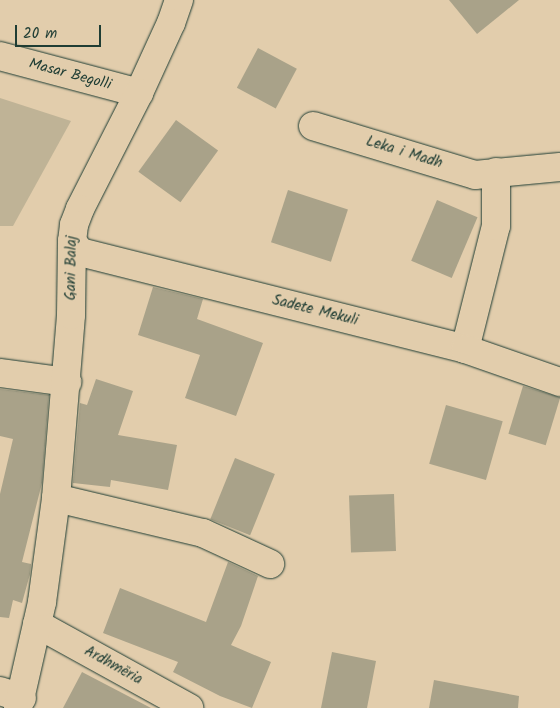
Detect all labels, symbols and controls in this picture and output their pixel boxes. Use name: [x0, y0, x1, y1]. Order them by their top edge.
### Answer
scale bar: [18, 15, 104, 47]
text: 20 m: [23, 22, 57, 46]
street label: Masar Begolli: [27, 55, 113, 95]
street label: Leka i Madh: [364, 133, 444, 173]
street label: Gani Balaj: [62, 235, 82, 301]
street label: Sadete Mekuli: [270, 292, 360, 330]
street label: Ardhmëria: [81, 643, 145, 689]

